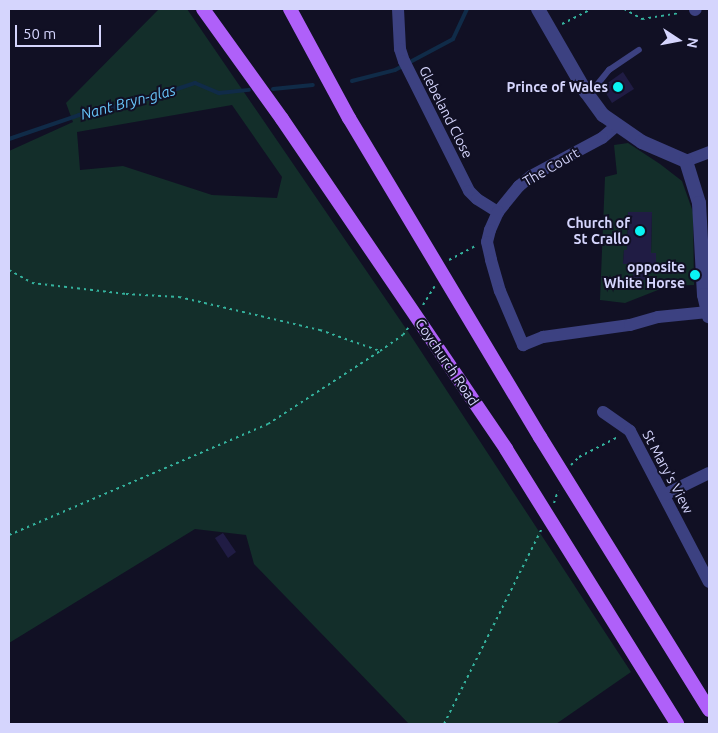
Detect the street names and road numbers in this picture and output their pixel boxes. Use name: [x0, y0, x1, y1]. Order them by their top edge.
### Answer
street label: Glebeland Close: [416, 63, 476, 161]
street label: The Court: [520, 144, 582, 190]
street label: Coychurch Road: [412, 315, 482, 409]
street label: St Mary's View: [639, 428, 697, 516]

